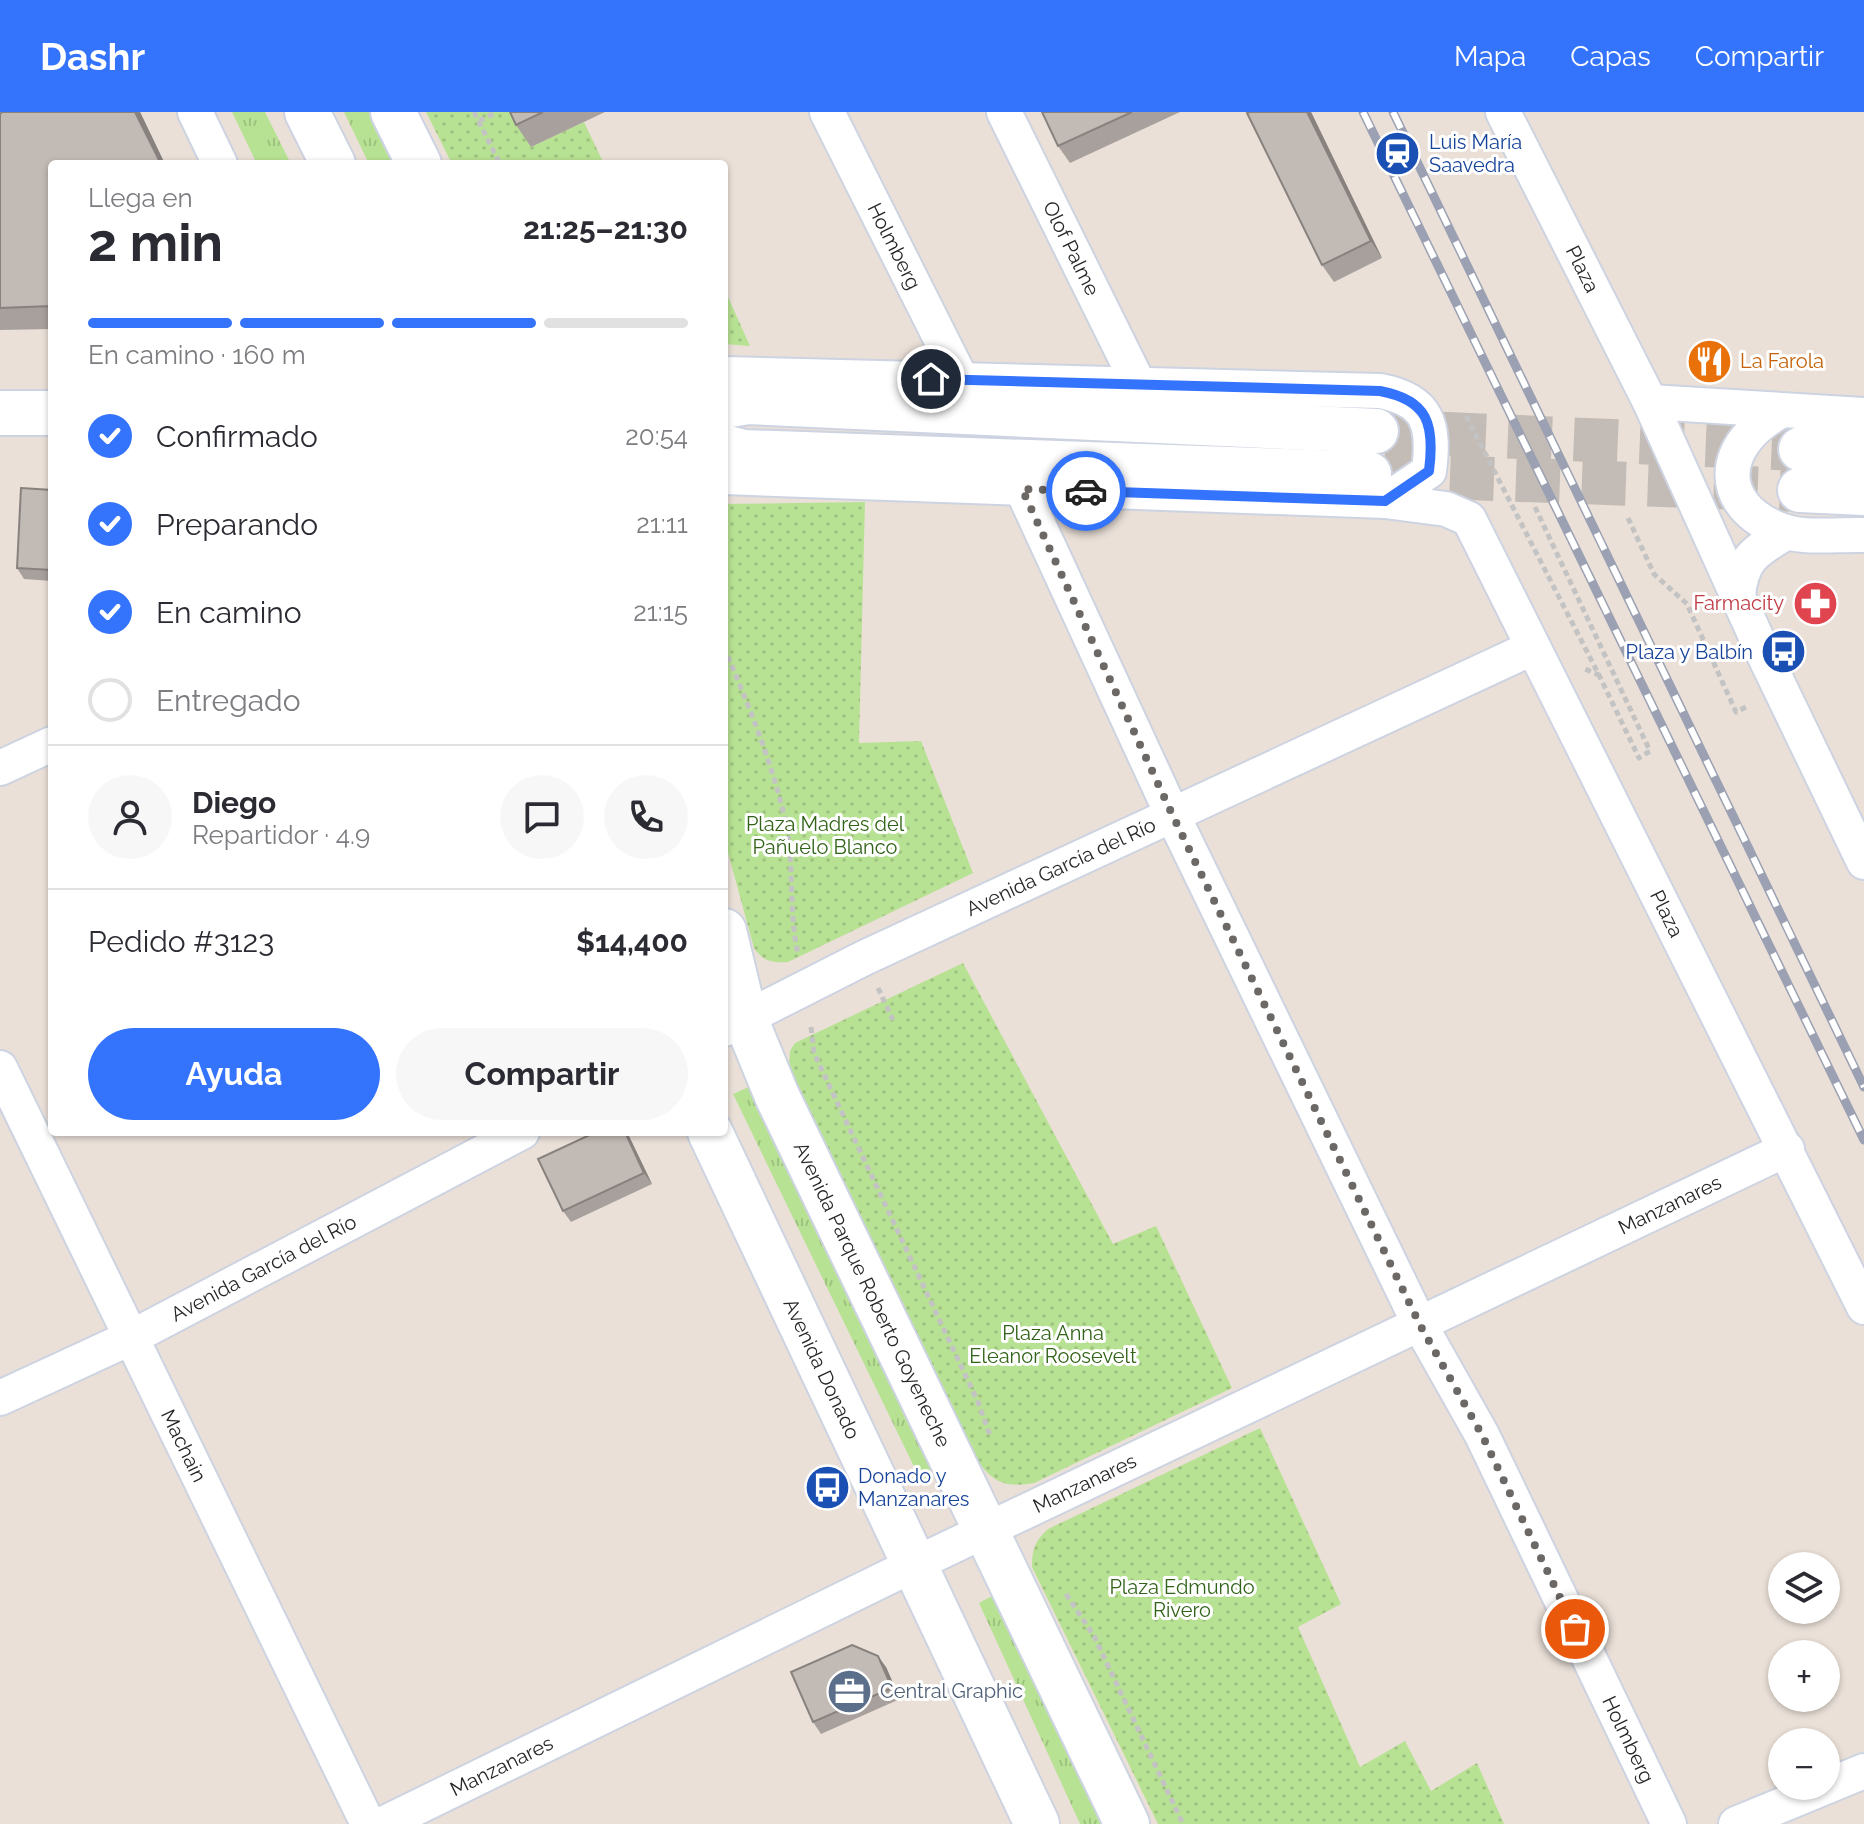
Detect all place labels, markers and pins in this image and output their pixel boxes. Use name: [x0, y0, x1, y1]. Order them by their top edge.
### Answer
station icon: Luis María Saavedra: [1374, 130, 1422, 178]
place label: Luis María Saavedra: [1429, 130, 1522, 177]
restaurant icon: La Farola: [1685, 337, 1733, 385]
pin: [897, 345, 965, 413]
place label: La Farola: [1740, 349, 1824, 373]
pharmacy icon: Farmacity: [1791, 579, 1839, 627]
place label: Farmacity: [1693, 591, 1784, 615]
bus stop icon: Plaza y Balbín: [1760, 628, 1808, 676]
place label: Plaza y Balbín: [1626, 640, 1753, 664]
bus stop icon: Donado y Manzanares: [803, 1464, 851, 1512]
place label: Donado y Manzanares: [858, 1464, 969, 1511]
pin: [1541, 1595, 1609, 1663]
office icon: Central Graphic: [825, 1667, 873, 1715]
place label: Central Graphic: [880, 1679, 1023, 1703]

